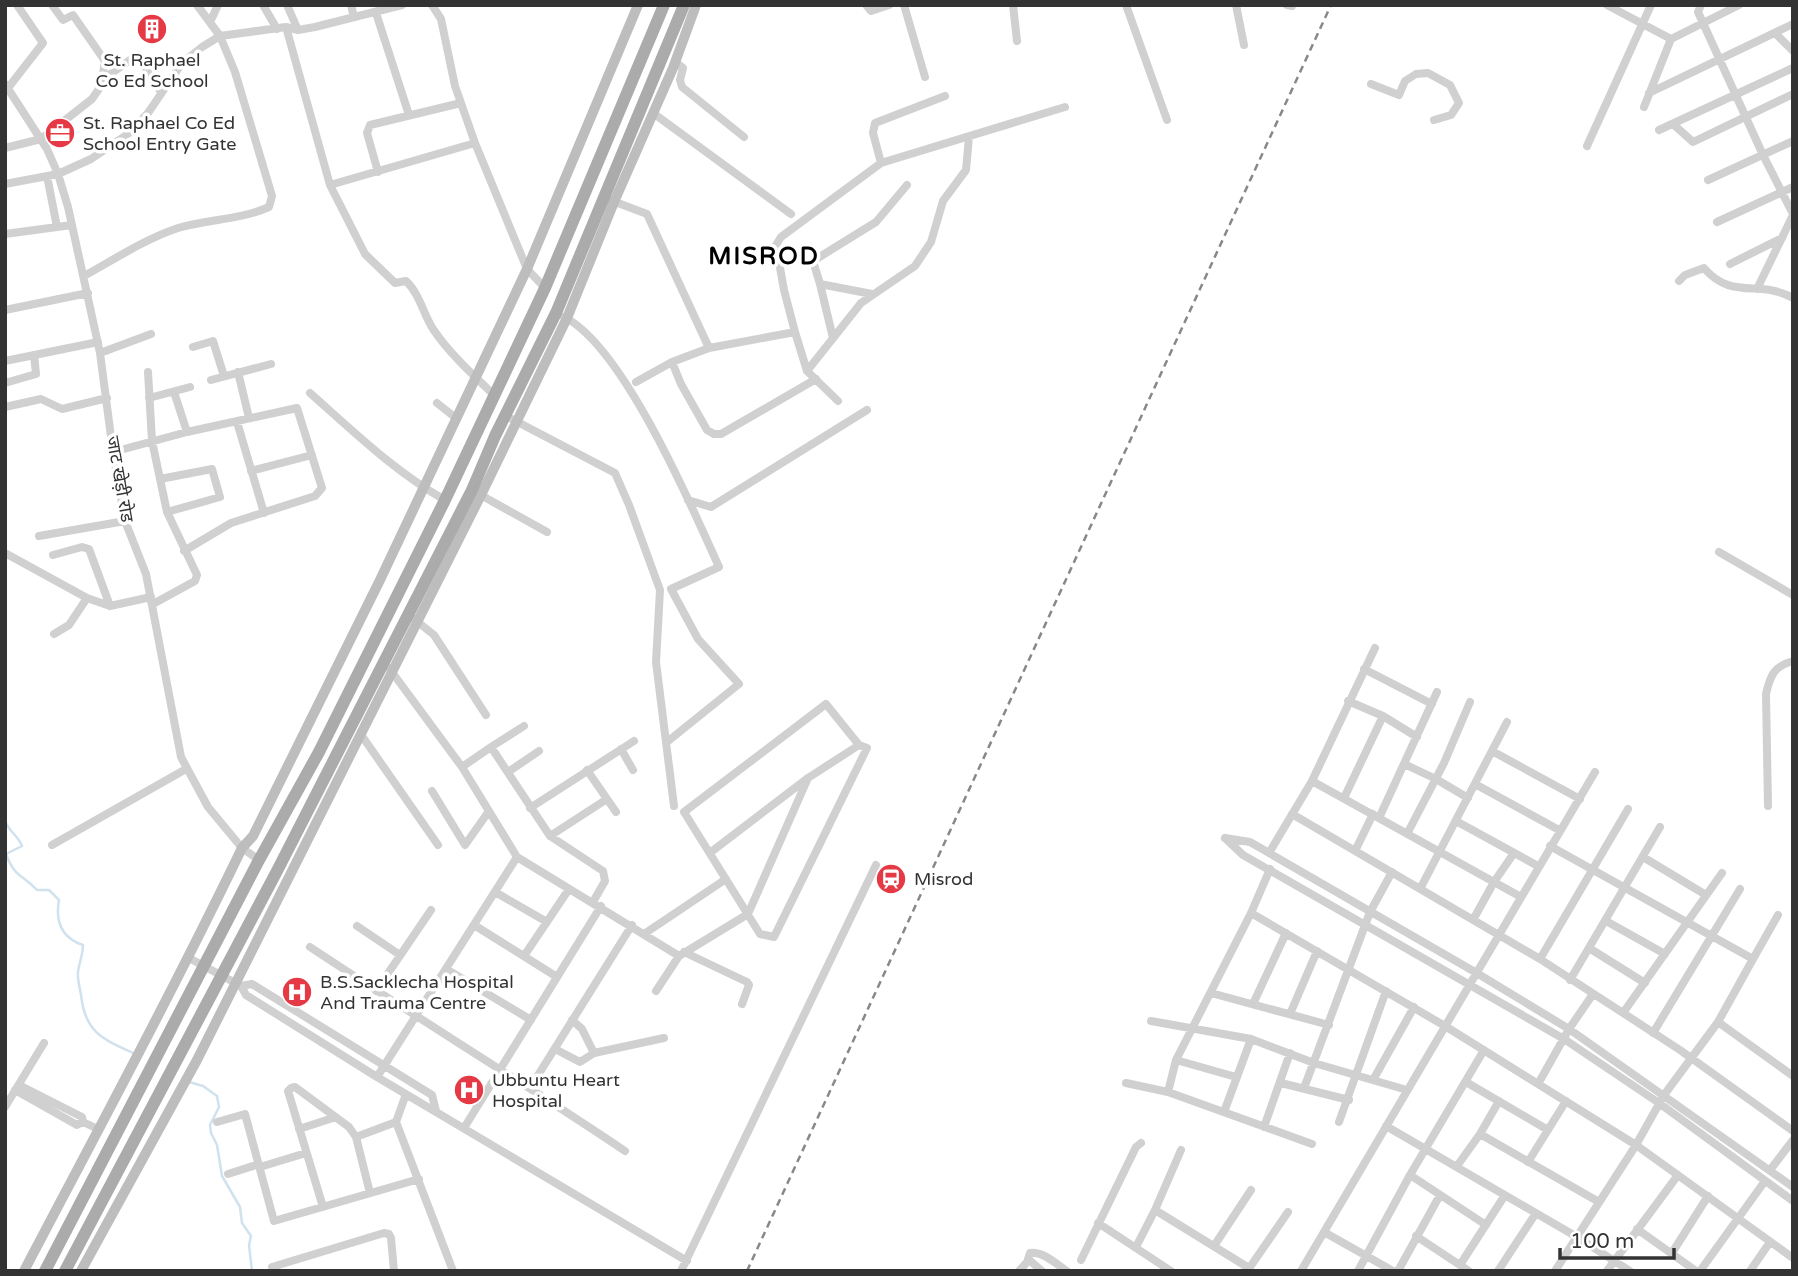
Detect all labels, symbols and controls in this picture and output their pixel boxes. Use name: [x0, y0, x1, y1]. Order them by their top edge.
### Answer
building icon: St. Raphael Co Ed School: [135, 12, 169, 46]
place label: St. Raphael Co Ed School: [95, 49, 209, 92]
place label: St. Raphael Co Ed School Entry Gate: [83, 112, 236, 155]
office icon: St. Raphael Co Ed School Entry Gate: [43, 116, 77, 150]
district label: MISROD: [708, 242, 820, 271]
street label: जाट खेड़ी रोड: [102, 434, 138, 524]
station icon: Misrod: [874, 862, 908, 896]
place label: Misrod: [914, 868, 973, 890]
place label: B.S.Sacklecha Hospital And Trauma Centre: [320, 971, 514, 1014]
hospital icon: B.S.Sacklecha Hospital And Trauma Centre: [280, 975, 314, 1009]
place label: Ubbuntu Heart Hospital: [492, 1069, 620, 1112]
hospital icon: Ubbuntu Heart Hospital: [452, 1073, 486, 1107]
scale bar: [1560, 1216, 1674, 1260]
text: 100 m: [1570, 1229, 1634, 1254]

